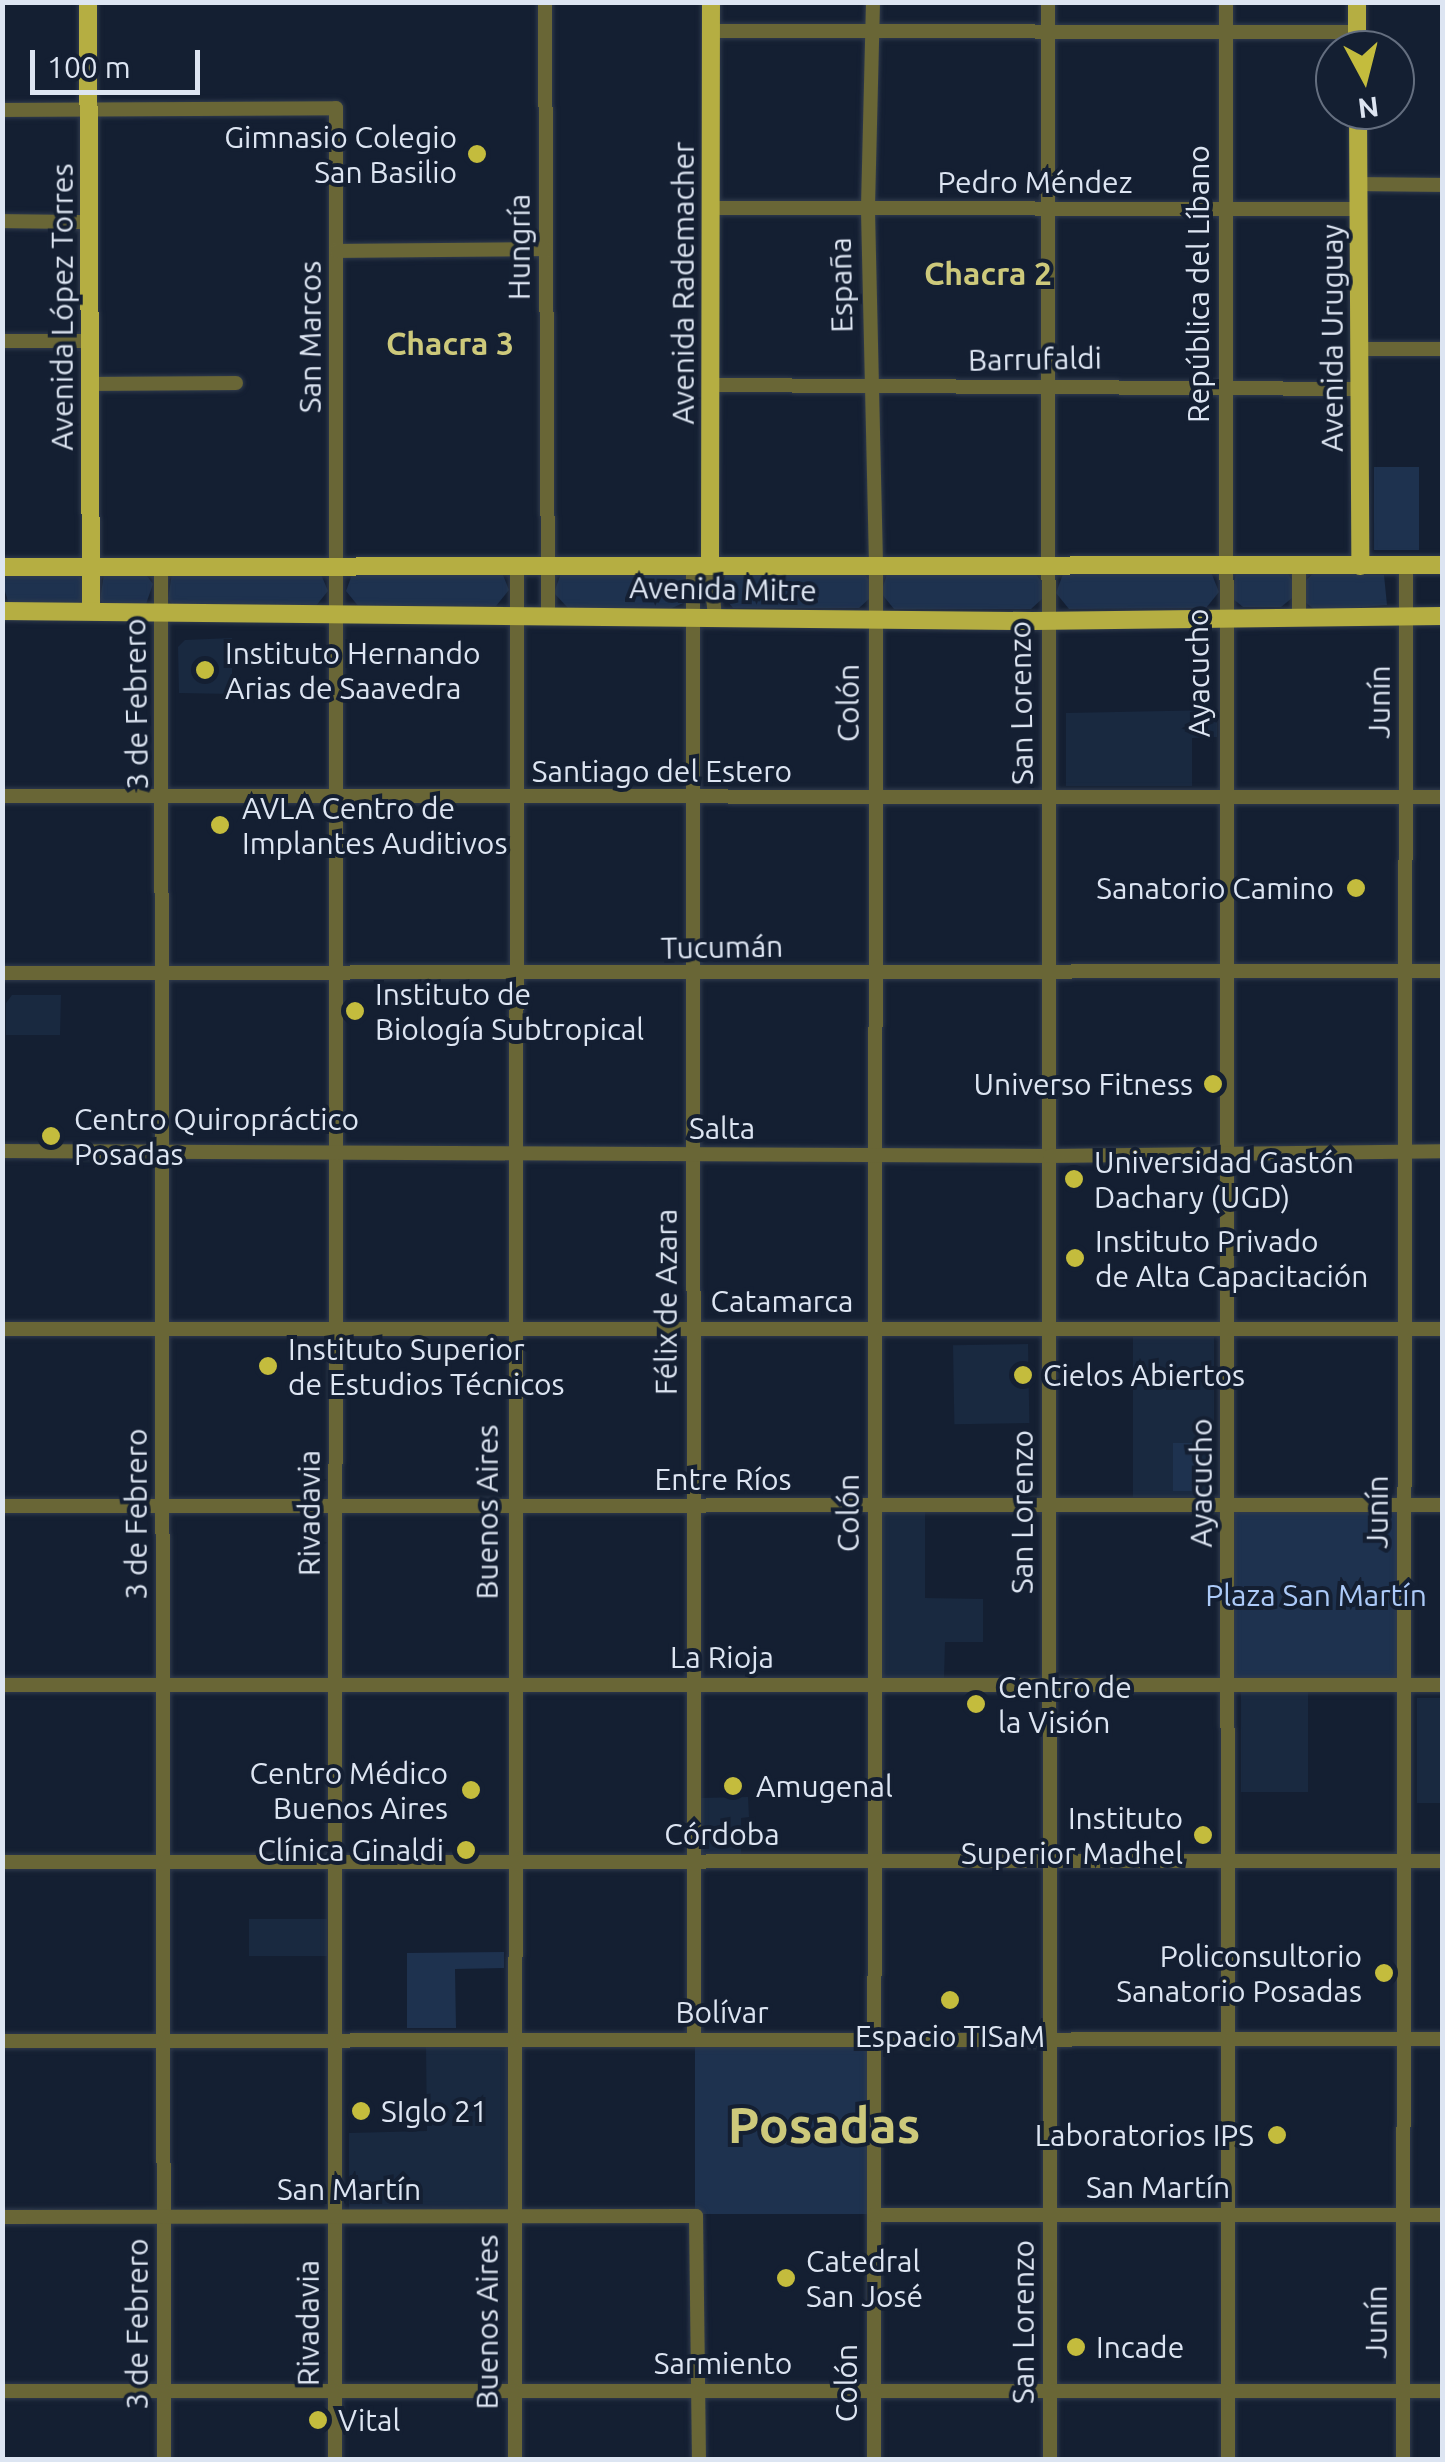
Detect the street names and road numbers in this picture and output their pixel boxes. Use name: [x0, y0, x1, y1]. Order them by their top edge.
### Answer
street label: Avenida Rademacher: [665, 142, 701, 424]
street label: República del Líbano: [1180, 145, 1216, 423]
street label: Avenida López Torres: [44, 163, 80, 451]
street label: Pedro Méndez: [938, 164, 1132, 200]
street label: Hungría: [501, 194, 537, 300]
street label: Avenida Uruguay: [1314, 224, 1350, 452]
street label: España: [822, 237, 860, 333]
street label: San Marcos: [292, 261, 328, 413]
street label: Barrufaldi: [968, 340, 1102, 378]
street label: Avenida Mitre: [629, 569, 817, 609]
street label: Ayacucho: [1179, 608, 1217, 738]
street label: 3 de Febrero: [117, 618, 155, 790]
street label: San Lorenzo: [1002, 621, 1040, 785]
street label: Colón: [830, 664, 866, 742]
street label: Junín: [1361, 665, 1397, 739]
street label: Santiago del Estero: [532, 753, 792, 789]
street label: Tucumán: [660, 928, 784, 966]
street label: Salta: [689, 1110, 755, 1146]
street label: Félix de Azara: [648, 1209, 684, 1395]
street label: Catamarca: [711, 1283, 853, 1319]
street label: Ayacucho: [1183, 1419, 1219, 1547]
street label: Buenos Aires: [469, 1424, 505, 1600]
street label: 3 de Febrero: [118, 1428, 154, 1600]
street label: San Lorenzo: [1004, 1430, 1040, 1594]
street label: Rivadavia: [291, 1450, 327, 1576]
street label: Entre Ríos: [654, 1461, 792, 1497]
street label: Colón: [830, 1474, 866, 1552]
street label: Junín: [1359, 1475, 1395, 1549]
street label: La Rioja: [670, 1639, 774, 1675]
street label: Córdoba: [664, 1816, 780, 1852]
street label: Bolívar: [675, 1994, 769, 2030]
street label: San Martín: [1086, 2169, 1230, 2205]
street label: San Martín: [277, 2171, 421, 2207]
street label: Buenos Aires: [469, 2234, 505, 2410]
street label: 3 de Febrero: [119, 2238, 155, 2410]
street label: San Lorenzo: [1005, 2240, 1041, 2404]
street label: Rivadavia: [290, 2260, 326, 2386]
street label: Junín: [1358, 2285, 1394, 2359]
street label: Colón: [828, 2344, 864, 2422]
street label: Sarmiento: [654, 2345, 792, 2381]

